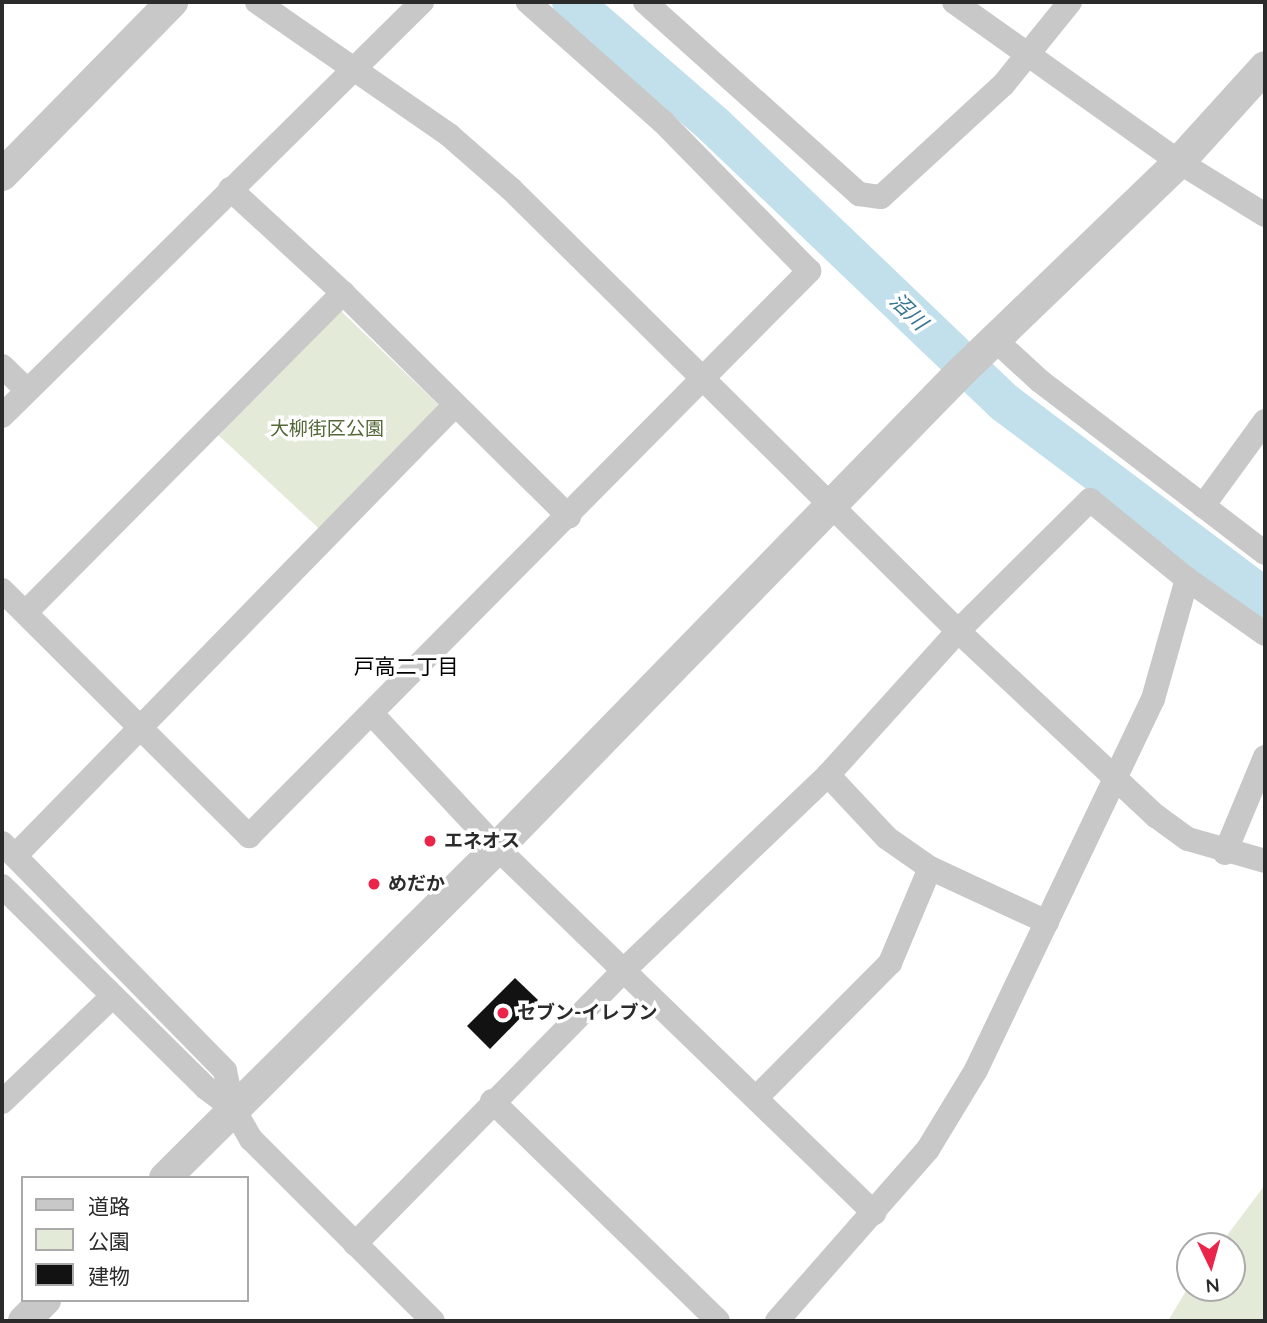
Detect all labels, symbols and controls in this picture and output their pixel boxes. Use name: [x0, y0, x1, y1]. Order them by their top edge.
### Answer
water label: 沼川: [885, 287, 933, 335]
park label: 大柳街区公園: [270, 418, 384, 440]
district label: 戸高二丁目: [354, 653, 458, 679]
place label: エネオス: [444, 830, 520, 852]
marker: エネオス: [422, 833, 438, 849]
place label: めだか: [388, 873, 445, 895]
marker: めだか: [366, 876, 382, 892]
place label: セブン-イレブン: [517, 1002, 658, 1024]
marker: セブン-イレブン: [495, 1005, 511, 1021]
legend: [21, 1176, 248, 1302]
text: 道路: [88, 1193, 130, 1219]
text: 公園: [88, 1228, 130, 1254]
north arrow: [1176, 1232, 1246, 1302]
text: 建物: [88, 1263, 130, 1289]
text: N: [1205, 1273, 1221, 1298]

